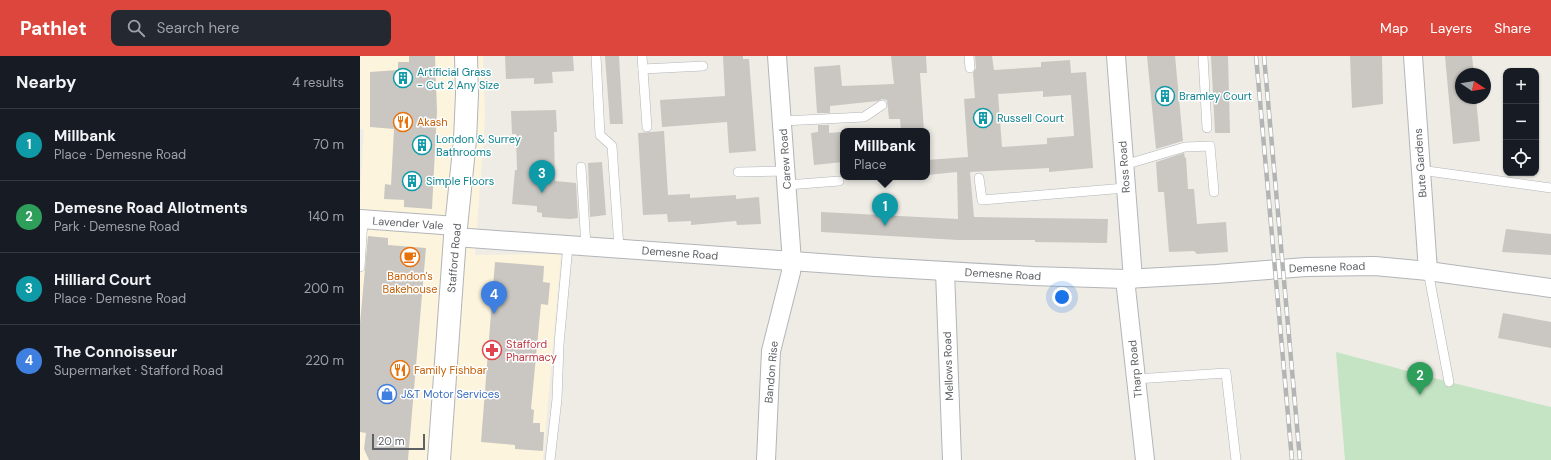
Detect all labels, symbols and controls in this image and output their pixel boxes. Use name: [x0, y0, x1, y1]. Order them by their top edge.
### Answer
search box: [111, 10, 391, 46]
text: Pathlet: [20, 16, 87, 41]
icon: search: [125, 17, 147, 39]
text: Search here: [157, 18, 239, 38]
text: Map: [1380, 19, 1408, 37]
text: Layers: [1430, 19, 1472, 37]
text: Share: [1494, 19, 1531, 37]
place label: Artificial Grass - Cut 2 Any Size: [417, 65, 499, 92]
building icon: Artificial Grass - Cut 2 Any Size: [392, 67, 414, 89]
north arrow: [1455, 68, 1491, 104]
map controls: [1503, 68, 1539, 176]
button: +: [1503, 68, 1539, 104]
text: Nearby: [16, 71, 76, 93]
text: 4 results: [292, 74, 344, 91]
building icon: Bramley Court: [1154, 85, 1176, 107]
place label: Bramley Court: [1179, 89, 1252, 103]
button: −: [1503, 104, 1539, 140]
building icon: Russell Court: [972, 107, 994, 129]
restaurant icon: Akash: [392, 111, 414, 133]
place label: Russell Court: [997, 111, 1064, 125]
place label: Akash: [417, 115, 448, 129]
text: Millbank: [54, 126, 116, 146]
street label: Carew Road: [776, 128, 794, 190]
popup: [840, 128, 930, 180]
street label: Bute Gardens: [1411, 128, 1429, 198]
place label: London & Surrey Bathrooms: [436, 132, 521, 159]
building icon: London & Surrey Bathrooms: [411, 134, 433, 156]
text: 1: [27, 136, 31, 153]
text: 70 m: [313, 136, 344, 153]
text: Millbank: [854, 136, 916, 156]
street label: Ross Road: [1115, 140, 1133, 194]
button: locate: [1503, 140, 1539, 176]
text: Place · Demesne Road: [54, 146, 186, 163]
text: Place: [854, 156, 886, 173]
pin: 3: [529, 160, 555, 193]
building icon: Simple Floors: [401, 170, 423, 192]
place label: Simple Floors: [426, 174, 494, 188]
pin: 1: [872, 193, 898, 226]
text: Demesne Road Allotments: [54, 198, 248, 218]
text: 2: [25, 208, 33, 225]
text: 140 m: [308, 208, 344, 225]
street label: Lavender Vale: [372, 214, 444, 232]
text: Park · Demesne Road: [54, 218, 180, 235]
street label: Stafford Road: [444, 223, 464, 293]
street label: Demesne Road: [641, 243, 719, 263]
cafe icon: Bandon's Bakehouse: [399, 246, 421, 268]
street label: Demesne Road: [1289, 259, 1366, 275]
street label: Demesne Road: [964, 265, 1042, 283]
place label: Bandon's Bakehouse: [383, 269, 437, 296]
text: Hilliard Court: [54, 270, 151, 290]
text: 3: [25, 280, 33, 297]
text: 200 m: [304, 280, 344, 297]
pin: 4: [481, 281, 507, 314]
your location: [1052, 287, 1072, 307]
text: Place · Demesne Road: [54, 290, 186, 307]
street label: Mellows Road: [940, 331, 956, 401]
place label: Stafford Pharmacy: [506, 337, 557, 364]
pharmacy icon: Stafford Pharmacy: [481, 339, 503, 361]
street label: Tharp Road: [1125, 339, 1145, 399]
street label: Bandon Rise: [761, 340, 781, 404]
text: The Connoisseur: [54, 342, 177, 362]
text: 4: [25, 352, 33, 369]
text: 220 m: [305, 352, 344, 369]
restaurant icon: Family Fishbar: [389, 359, 411, 381]
text: Supermarket · Stafford Road: [54, 362, 223, 379]
pin: 2: [1407, 362, 1433, 395]
place label: Family Fishbar: [414, 363, 487, 377]
shop icon: J&T Motor Services: [376, 383, 398, 405]
place label: J&T Motor Services: [401, 387, 500, 401]
scale bar: [372, 432, 425, 451]
text: 20 m: [378, 434, 404, 448]

